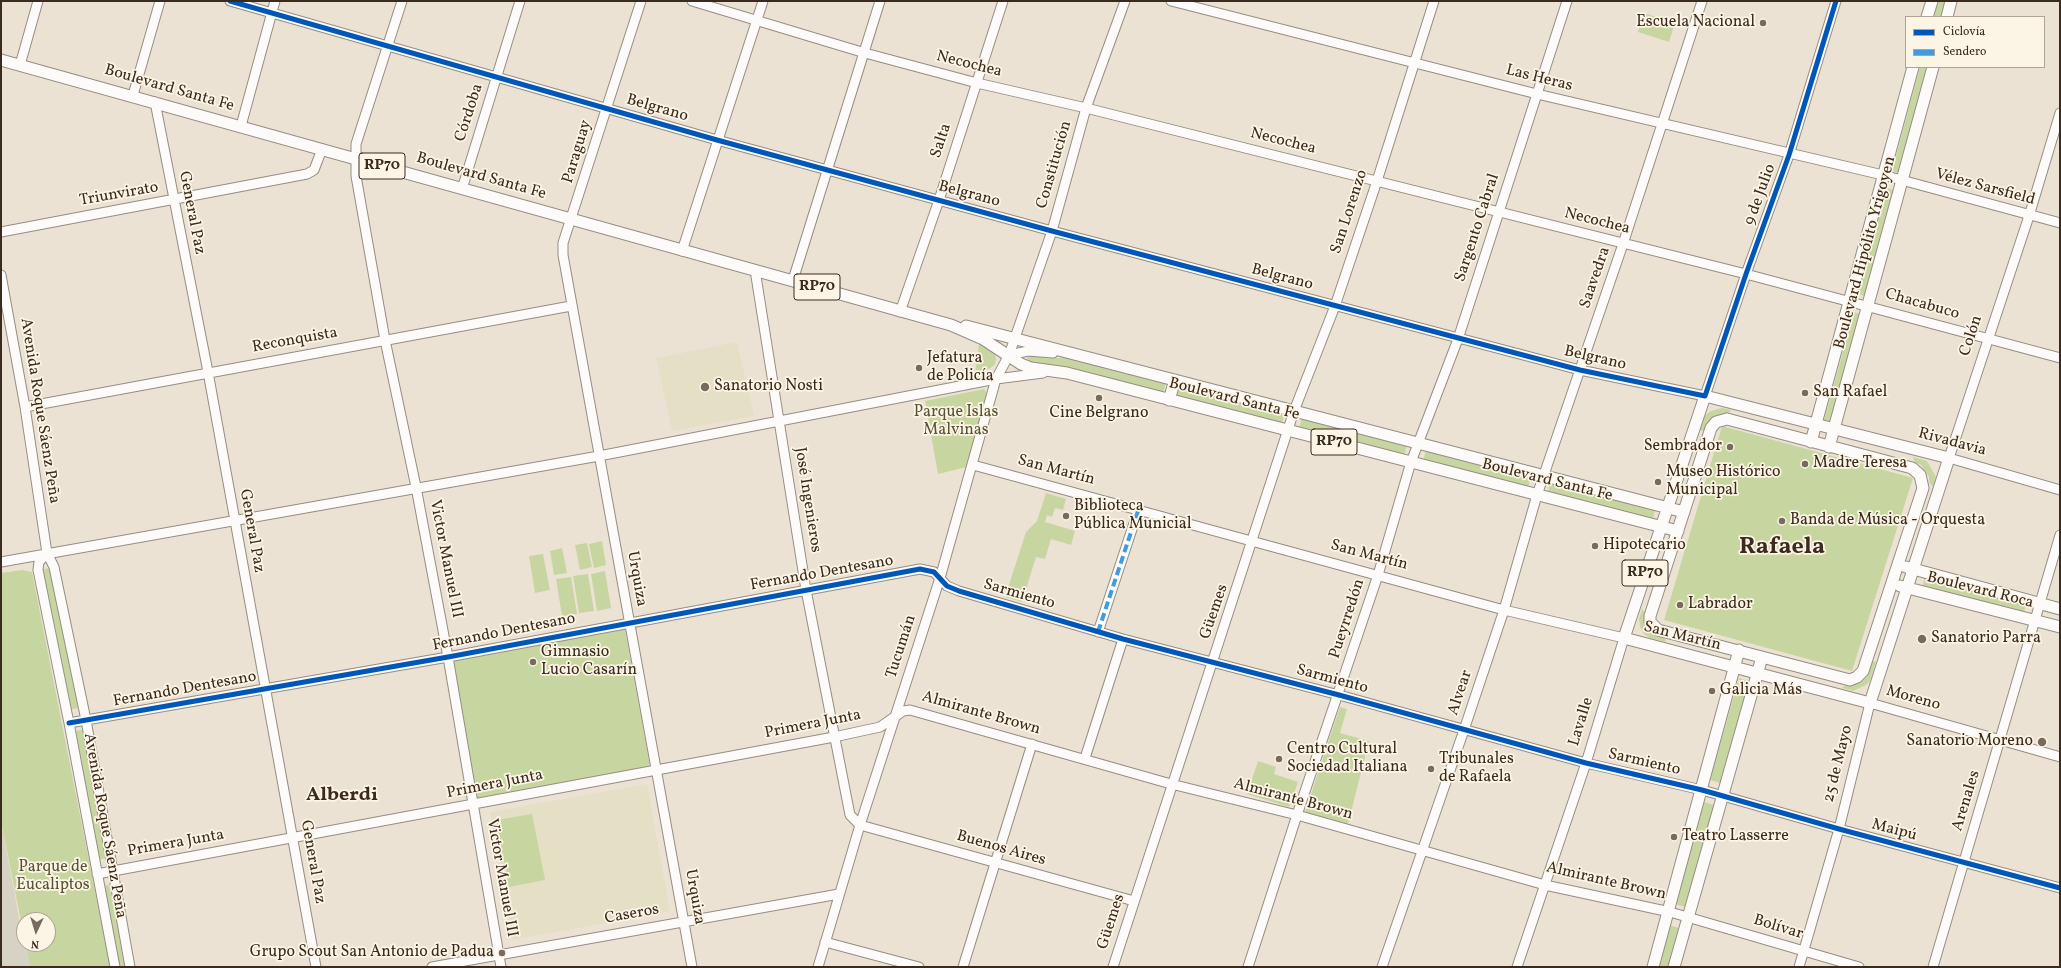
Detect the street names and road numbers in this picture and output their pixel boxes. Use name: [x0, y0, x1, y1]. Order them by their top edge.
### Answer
street label: Necochea: [934, 48, 1004, 82]
street label: Boulevard Santa Fe: [102, 61, 236, 117]
street label: Las Heras: [1504, 61, 1574, 97]
street label: Córdoba: [452, 82, 488, 144]
street label: Belgrano: [624, 91, 690, 127]
street label: Paraguay: [559, 118, 597, 186]
street label: Constitución: [1033, 119, 1077, 211]
street label: Salta: [927, 121, 957, 161]
street label: Necochea: [1248, 125, 1318, 159]
street label: Boulevard Santa Fe: [414, 149, 548, 205]
road number: RP70: [359, 153, 405, 179]
street label: Boulevard Hipólito Yrigoyen: [1831, 154, 1901, 352]
street label: 9 de Julio: [1741, 162, 1781, 228]
street label: Vélez Sarsfield: [1933, 165, 2037, 211]
street label: San Lorenzo: [1327, 167, 1373, 257]
street label: General Paz: [174, 170, 208, 256]
street label: Sargento Cabral: [1451, 171, 1505, 285]
street label: Belgrano: [936, 178, 1002, 212]
street label: Triunvirato: [78, 179, 160, 211]
street label: Necochea: [1562, 205, 1632, 239]
street label: Saavedra: [1577, 245, 1615, 311]
street label: Belgrano: [1249, 261, 1315, 295]
road number: RP70: [794, 274, 840, 300]
street label: Chacabuco: [1883, 285, 1961, 325]
street label: Colón: [1956, 313, 1988, 359]
street label: Avenida Roque Sáenz Peña: [15, 317, 63, 505]
street label: Reconquista: [251, 324, 339, 358]
street label: Belgrano: [1562, 343, 1628, 375]
street label: Boulevard Santa Fe: [1167, 374, 1301, 426]
street label: Rivadavia: [1916, 425, 1988, 461]
road number: RP70: [1311, 429, 1357, 455]
street label: José Ingenieros: [789, 446, 825, 554]
street label: San Martín: [1015, 451, 1097, 491]
street label: Boulevard Santa Fe: [1480, 455, 1614, 507]
street label: General Paz: [234, 488, 268, 574]
street label: Victor Manuel III: [424, 498, 466, 620]
street label: San Martín: [1328, 536, 1410, 576]
street label: Urquiza: [622, 550, 650, 608]
street label: Fernando Dentesano: [749, 552, 895, 596]
road number: RP70: [1622, 560, 1668, 586]
street label: Boulevard Roca: [1925, 568, 2035, 614]
street label: Sarmiento: [981, 576, 1057, 614]
street label: Pueyrredón: [1326, 577, 1370, 661]
street label: Güemes: [1197, 582, 1233, 642]
street label: Fernando Dentesano: [431, 610, 577, 656]
street label: Tucumán: [883, 613, 921, 681]
street label: San Martín: [1641, 618, 1723, 656]
street label: Sarmiento: [1294, 661, 1370, 699]
street label: Fernando Dentesano: [112, 668, 258, 712]
street label: Alvear: [1445, 668, 1477, 718]
street label: Moreno: [1884, 682, 1942, 716]
street label: Almirante Brown: [920, 688, 1042, 740]
street label: Lavalle: [1566, 695, 1598, 749]
street label: Primera Junta: [763, 706, 863, 744]
street label: 25 de Mayo: [1820, 724, 1858, 804]
street label: Avenida Roque Sáenz Peña: [78, 732, 130, 920]
street label: Sarmiento: [1606, 745, 1682, 781]
street label: Primera Junta: [445, 766, 545, 804]
street label: Arenales: [1949, 768, 1985, 834]
street label: Almirante Brown: [1231, 775, 1355, 825]
street label: Maipú: [1869, 816, 1919, 846]
street label: Victor Manuel III: [481, 817, 521, 939]
street label: General Paz: [295, 819, 329, 905]
street label: Primera Junta: [126, 826, 226, 862]
street label: Buenos Aires: [954, 827, 1048, 871]
street label: Almirante Brown: [1544, 859, 1668, 905]
street label: Urquiza: [680, 868, 708, 926]
street label: Güemes: [1094, 892, 1130, 952]
street label: Caseros: [603, 901, 661, 929]
street label: Bolívar: [1751, 911, 1805, 945]

